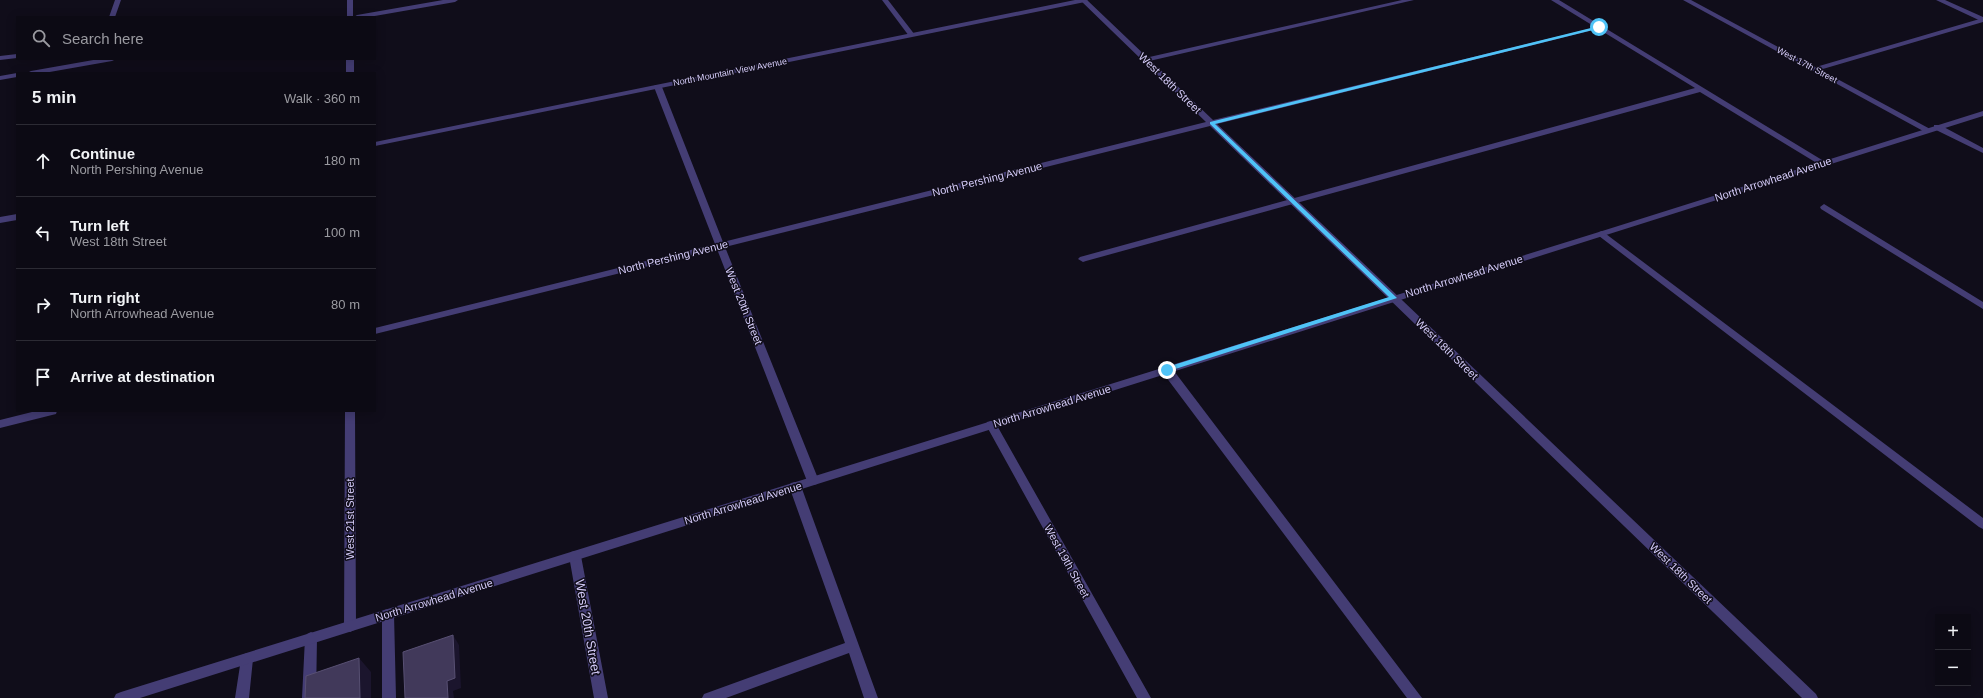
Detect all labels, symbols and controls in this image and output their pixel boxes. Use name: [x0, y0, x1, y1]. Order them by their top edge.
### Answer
search box: [16, 16, 376, 60]
route start: [1590, 18, 1608, 36]
icon: search: [30, 27, 52, 49]
text: Search here: [62, 30, 144, 47]
street label: West 17th Street: [1775, 45, 1839, 85]
street label: West 18th Street: [1136, 50, 1204, 116]
street label: North Mountain View Avenue: [672, 56, 788, 88]
text: 5 min: [32, 88, 76, 107]
text: Walk · 360 m: [284, 91, 360, 106]
text: Continue: [70, 145, 135, 162]
icon: ahead: [32, 150, 54, 172]
text: 180 m: [324, 153, 360, 168]
street label: North Arrowhead Avenue: [1713, 154, 1833, 204]
street label: North Pershing Avenue: [931, 160, 1043, 198]
text: North Pershing Avenue: [70, 162, 203, 177]
text: Turn left: [70, 217, 129, 234]
icon: left: [32, 222, 54, 244]
text: 100 m: [324, 225, 360, 240]
text: West 18th Street: [70, 234, 167, 249]
street label: North Pershing Avenue: [617, 238, 729, 276]
street label: North Arrowhead Avenue: [1404, 252, 1524, 300]
street label: West 20th Street: [723, 266, 765, 346]
text: Turn right: [70, 289, 140, 306]
icon: right: [32, 294, 54, 316]
text: 80 m: [331, 297, 360, 312]
text: North Arrowhead Avenue: [70, 306, 214, 321]
street label: West 18th Street: [1413, 316, 1481, 382]
route end: [1158, 361, 1176, 379]
icon: arrive: [32, 366, 54, 388]
text: Arrive at destination: [70, 368, 215, 385]
street label: North Arrowhead Avenue: [992, 382, 1112, 430]
street label: West 21st Street: [344, 478, 356, 560]
street label: North Arrowhead Avenue: [683, 479, 803, 527]
street label: West 19th Street: [1042, 522, 1092, 600]
street label: West 18th Street: [1647, 540, 1715, 606]
street label: North Arrowhead Avenue: [374, 576, 494, 624]
street label: West 20th Street: [572, 578, 604, 676]
map controls: [1935, 614, 1971, 686]
button: +: [1935, 614, 1971, 650]
button: −: [1935, 650, 1971, 686]

